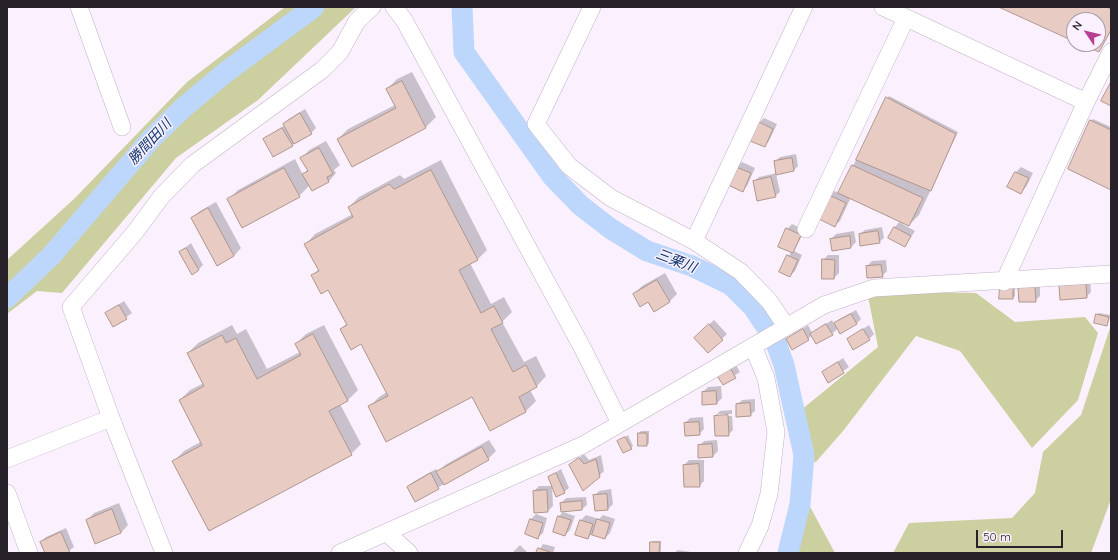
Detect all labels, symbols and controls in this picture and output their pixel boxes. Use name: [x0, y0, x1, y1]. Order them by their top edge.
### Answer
north arrow: [1066, 12, 1106, 52]
text: N: [1069, 18, 1085, 33]
water label: 勝間田川: [125, 116, 175, 168]
water label: 三栗川: [653, 246, 699, 276]
scale bar: [978, 522, 1065, 548]
text: 50 m: [983, 529, 1011, 544]

